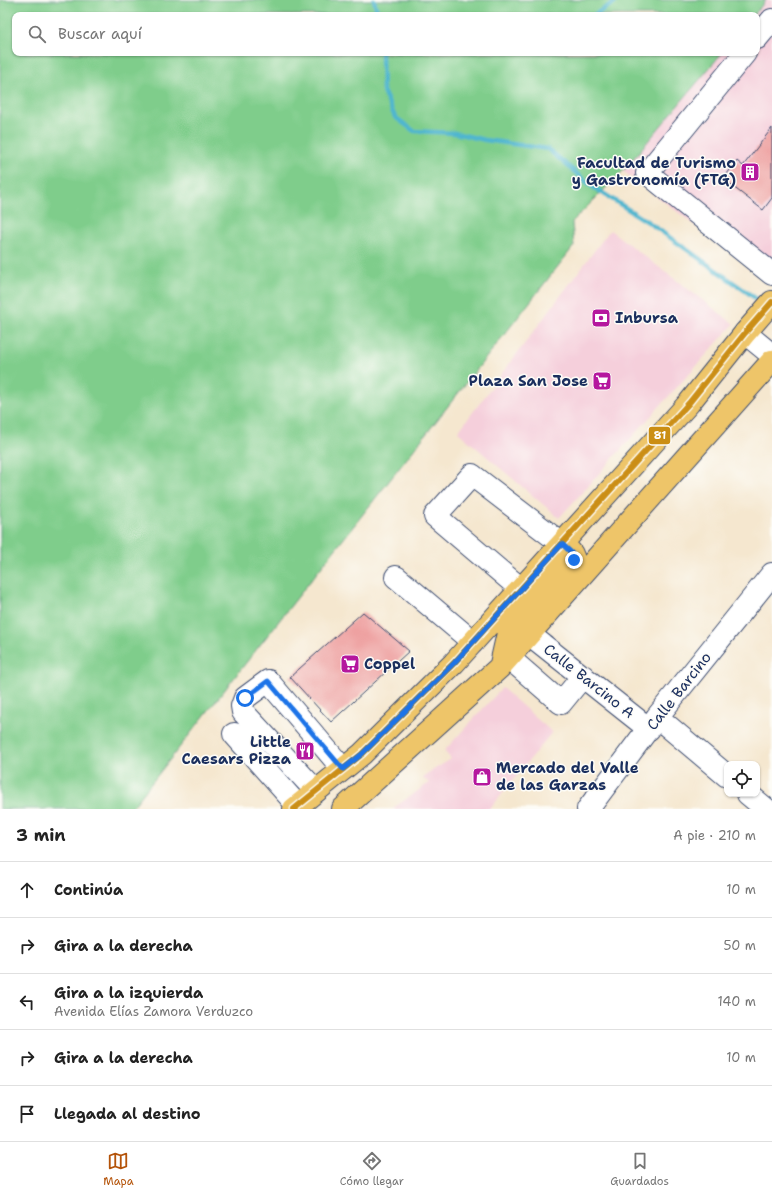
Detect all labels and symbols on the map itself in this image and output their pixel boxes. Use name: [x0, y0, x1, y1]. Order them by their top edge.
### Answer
place label: Facultad de Turismo y Gastronomía (FTG): [572, 153, 736, 190]
building icon: Facultad de Turismo y Gastronomía (FTG): [739, 161, 761, 183]
bank icon: Inbursa: [590, 307, 612, 329]
place label: Inbursa: [615, 308, 679, 328]
supermarket icon: Plaza San Jose: [591, 370, 613, 392]
place label: Plaza San Jose: [469, 371, 588, 391]
line badge: 81: [648, 426, 671, 445]
text: 81: [654, 428, 666, 443]
route end: [565, 551, 583, 569]
street label: Calle Barcino A: [539, 639, 639, 723]
street label: Calle Barcino: [642, 648, 716, 734]
supermarket icon: Coppel: [339, 653, 361, 675]
place label: Coppel: [364, 654, 415, 674]
route start: [236, 689, 254, 707]
place label: Little Caesars Pizza: [182, 732, 292, 769]
restaurant icon: Little Caesars Pizza: [294, 740, 316, 762]
place label: Mercado del Valle de las Garzas: [496, 758, 639, 795]
shop icon: Mercado del Valle de las Garzas: [471, 766, 493, 788]

